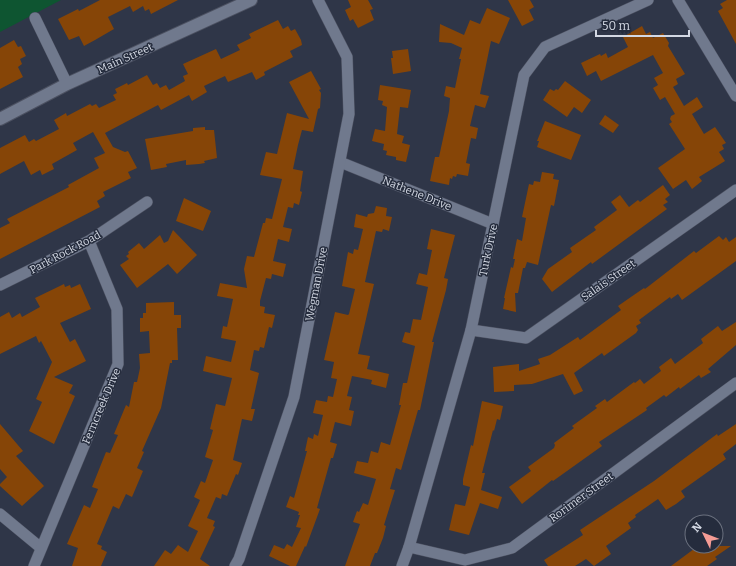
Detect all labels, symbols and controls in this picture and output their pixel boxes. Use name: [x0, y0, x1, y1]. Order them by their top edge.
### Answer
scale bar: [596, 12, 689, 38]
text: 50 m: [602, 19, 631, 33]
street label: Main Street: [96, 40, 155, 76]
street label: Nathene Drive: [380, 174, 453, 213]
street label: Turk Drive: [477, 223, 500, 277]
street label: Park Rock Road: [28, 228, 103, 277]
street label: Wegman Drive: [303, 246, 330, 322]
street label: Salais Street: [579, 257, 638, 304]
street label: Ferncreek Drive: [80, 366, 123, 446]
street label: Rorimer Street: [547, 470, 616, 525]
north arrow: [684, 514, 724, 554]
text: N: [689, 520, 705, 535]

